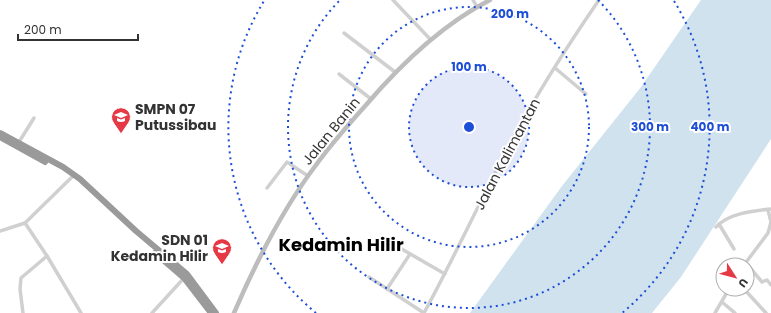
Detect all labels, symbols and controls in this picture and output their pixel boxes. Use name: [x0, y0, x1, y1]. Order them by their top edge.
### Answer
text: 200 m: [491, 5, 529, 22]
scale bar: [18, 16, 138, 42]
text: 200 m: [24, 21, 62, 38]
text: 100 m: [451, 58, 487, 75]
street label: Jalan Banin: [297, 93, 365, 169]
street label: Jalan Kalimantan: [469, 95, 545, 213]
place label: SMPN 07 Putussibau: [135, 99, 217, 135]
school or university icon: SMPN 07 Putussibau: [110, 106, 132, 134]
text: 300 m: [631, 118, 669, 135]
text: 400 m: [690, 118, 730, 135]
centre of rings: [462, 120, 476, 134]
place label: SDN 01 Kedamin Hilir: [111, 230, 208, 266]
district label: Kedamin Hilir: [278, 232, 404, 257]
school or university icon: SDN 01 Kedamin Hilir: [211, 237, 233, 265]
north arrow: [715, 257, 755, 297]
text: U: [734, 275, 752, 291]

